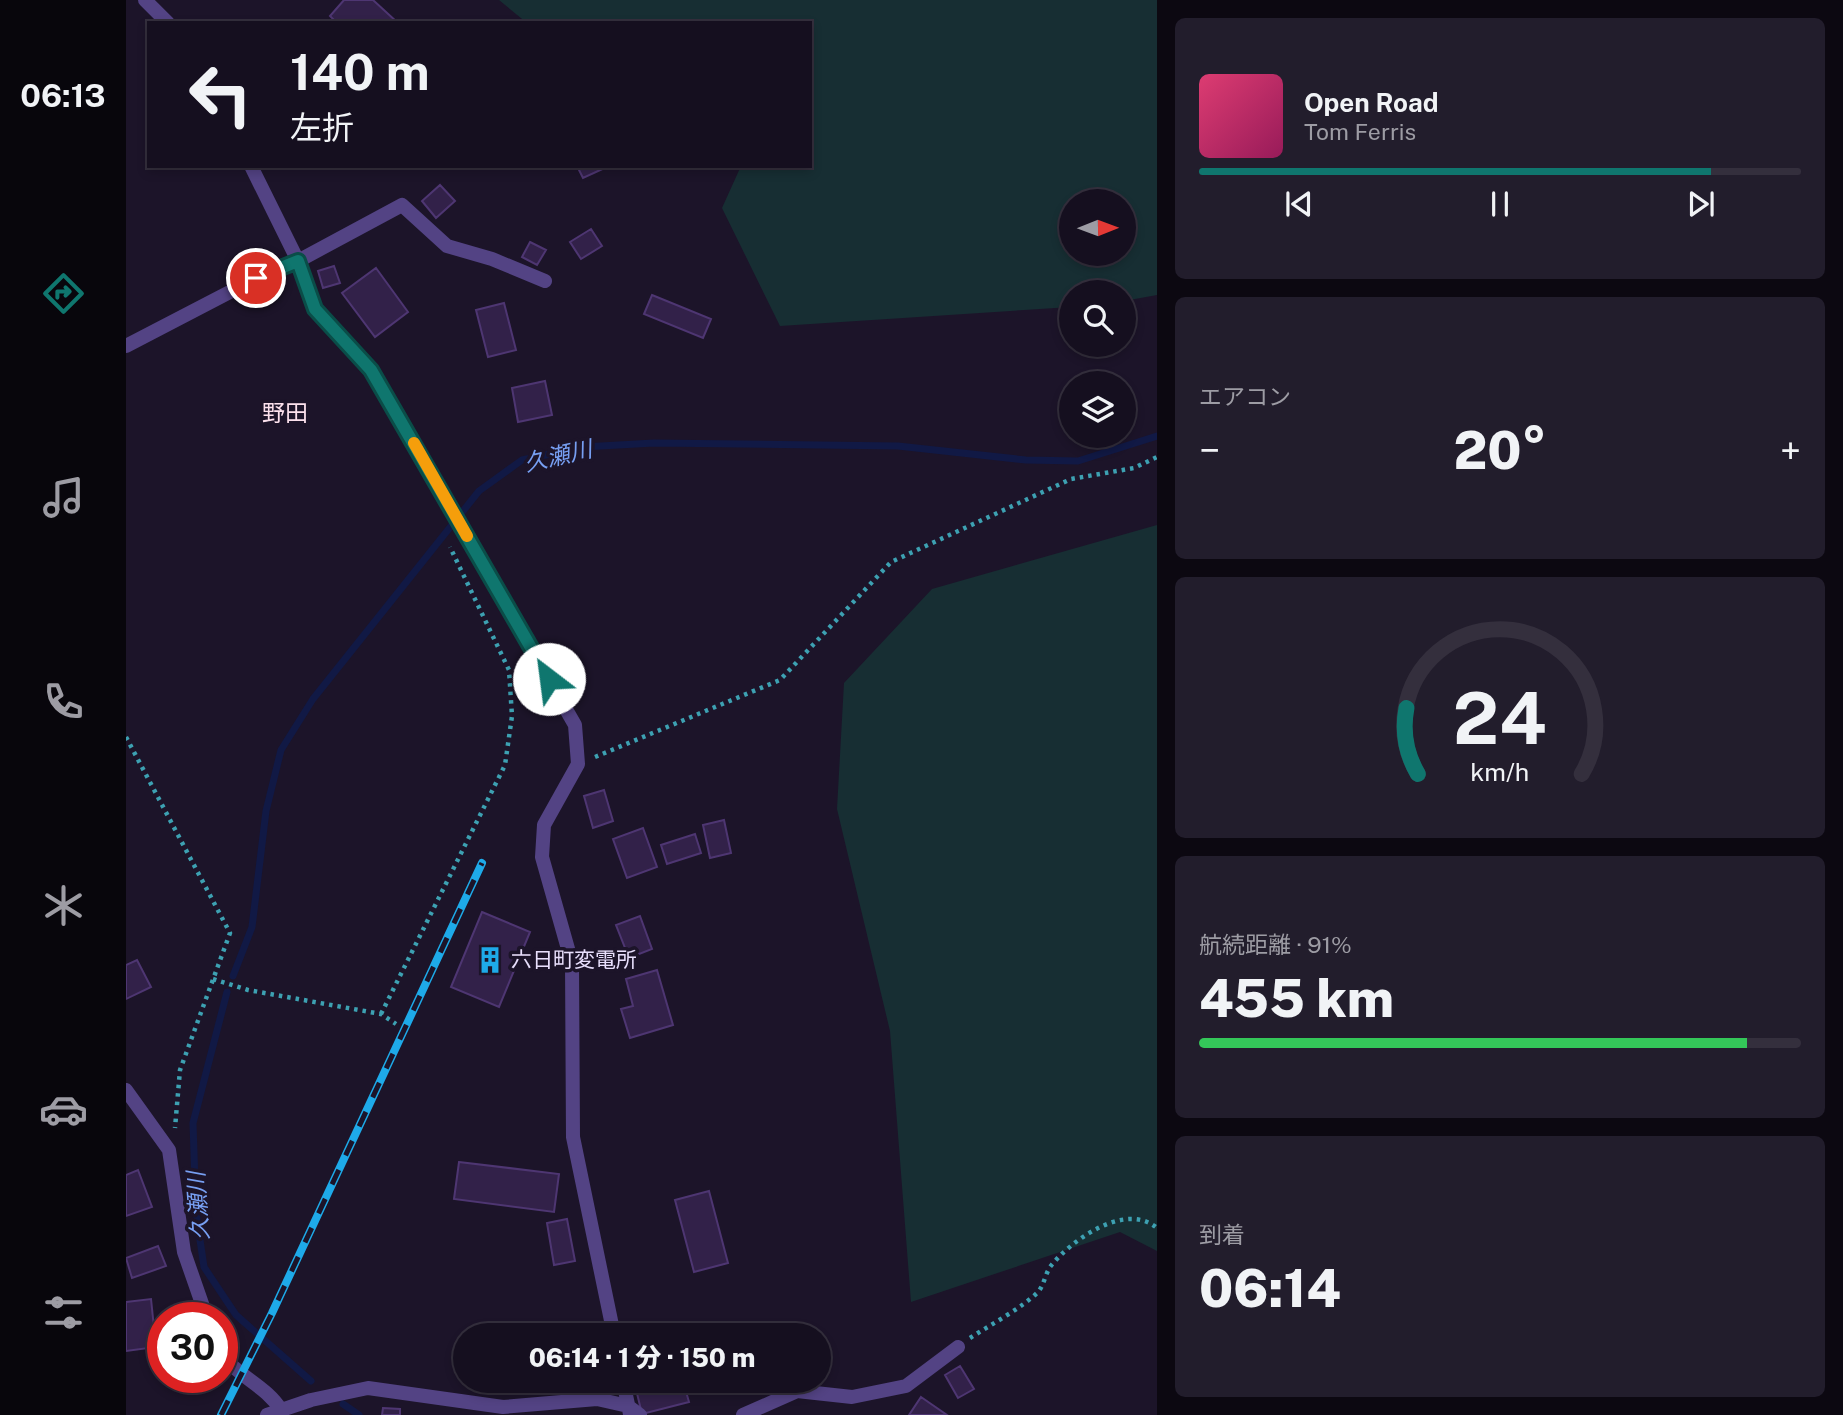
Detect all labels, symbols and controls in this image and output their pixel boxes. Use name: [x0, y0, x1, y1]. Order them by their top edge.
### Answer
text: 140 m: [290, 43, 430, 101]
icon: left: [175, 49, 266, 140]
text: 06:13: [20, 77, 106, 114]
text: Open Road: [1304, 87, 1439, 118]
text: 左折: [290, 109, 354, 146]
text: Tom Ferris: [1304, 118, 1416, 145]
icon: previous: [1280, 185, 1318, 223]
icon: pause: [1481, 185, 1519, 223]
icon: next: [1682, 185, 1720, 223]
north arrow: [1059, 189, 1136, 266]
map controls: [1059, 189, 1136, 448]
pin: [226, 248, 286, 308]
icon: arrive: [237, 259, 275, 297]
icon: directions: [39, 269, 88, 318]
button: search: [1059, 280, 1136, 357]
button: layers: [1059, 371, 1136, 448]
text: エアコン: [1199, 383, 1291, 410]
district label: 野田: [262, 399, 308, 426]
text: 20°: [1453, 420, 1547, 481]
text: −: [1199, 428, 1220, 473]
text: +: [1780, 428, 1801, 473]
water label: 久瀬川: [521, 434, 597, 476]
icon: music: [39, 473, 88, 522]
position arrow: [512, 642, 586, 716]
text: 24: [1453, 675, 1547, 760]
icon: phone: [39, 677, 88, 726]
text: km/h: [1471, 756, 1529, 786]
icon: climate: [39, 881, 88, 930]
text: 航続距離 · 91%: [1199, 931, 1352, 958]
building icon: 六日町変電所: [475, 945, 505, 975]
place label: 六日町変電所: [511, 947, 637, 972]
text: 455 km: [1199, 968, 1394, 1029]
icon: car: [39, 1085, 88, 1134]
water label: 久瀬川: [181, 1168, 213, 1241]
text: 到着: [1199, 1221, 1245, 1248]
text: 06:14: [1199, 1258, 1341, 1319]
icon: filters: [39, 1288, 88, 1337]
speed limit sign: 30: [147, 1302, 238, 1393]
text: 06:14 · 1 分 · 150 m: [529, 1342, 755, 1373]

